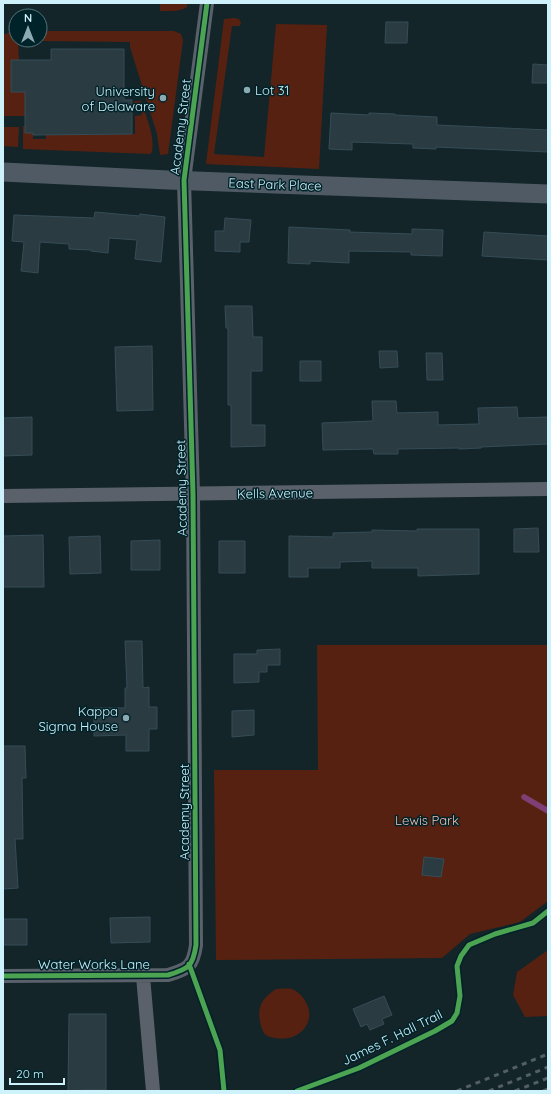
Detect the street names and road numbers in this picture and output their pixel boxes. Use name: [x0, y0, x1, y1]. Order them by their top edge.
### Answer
street label: Academy Street: [166, 78, 194, 176]
street label: East Park Place: [228, 174, 322, 194]
street label: Academy Street: [172, 440, 190, 536]
street label: Kells Avenue: [237, 484, 313, 502]
street label: Academy Street: [176, 764, 192, 860]
street label: Water Works Lane: [38, 956, 150, 972]
street label: James F. Hall Trail: [339, 1006, 445, 1068]

